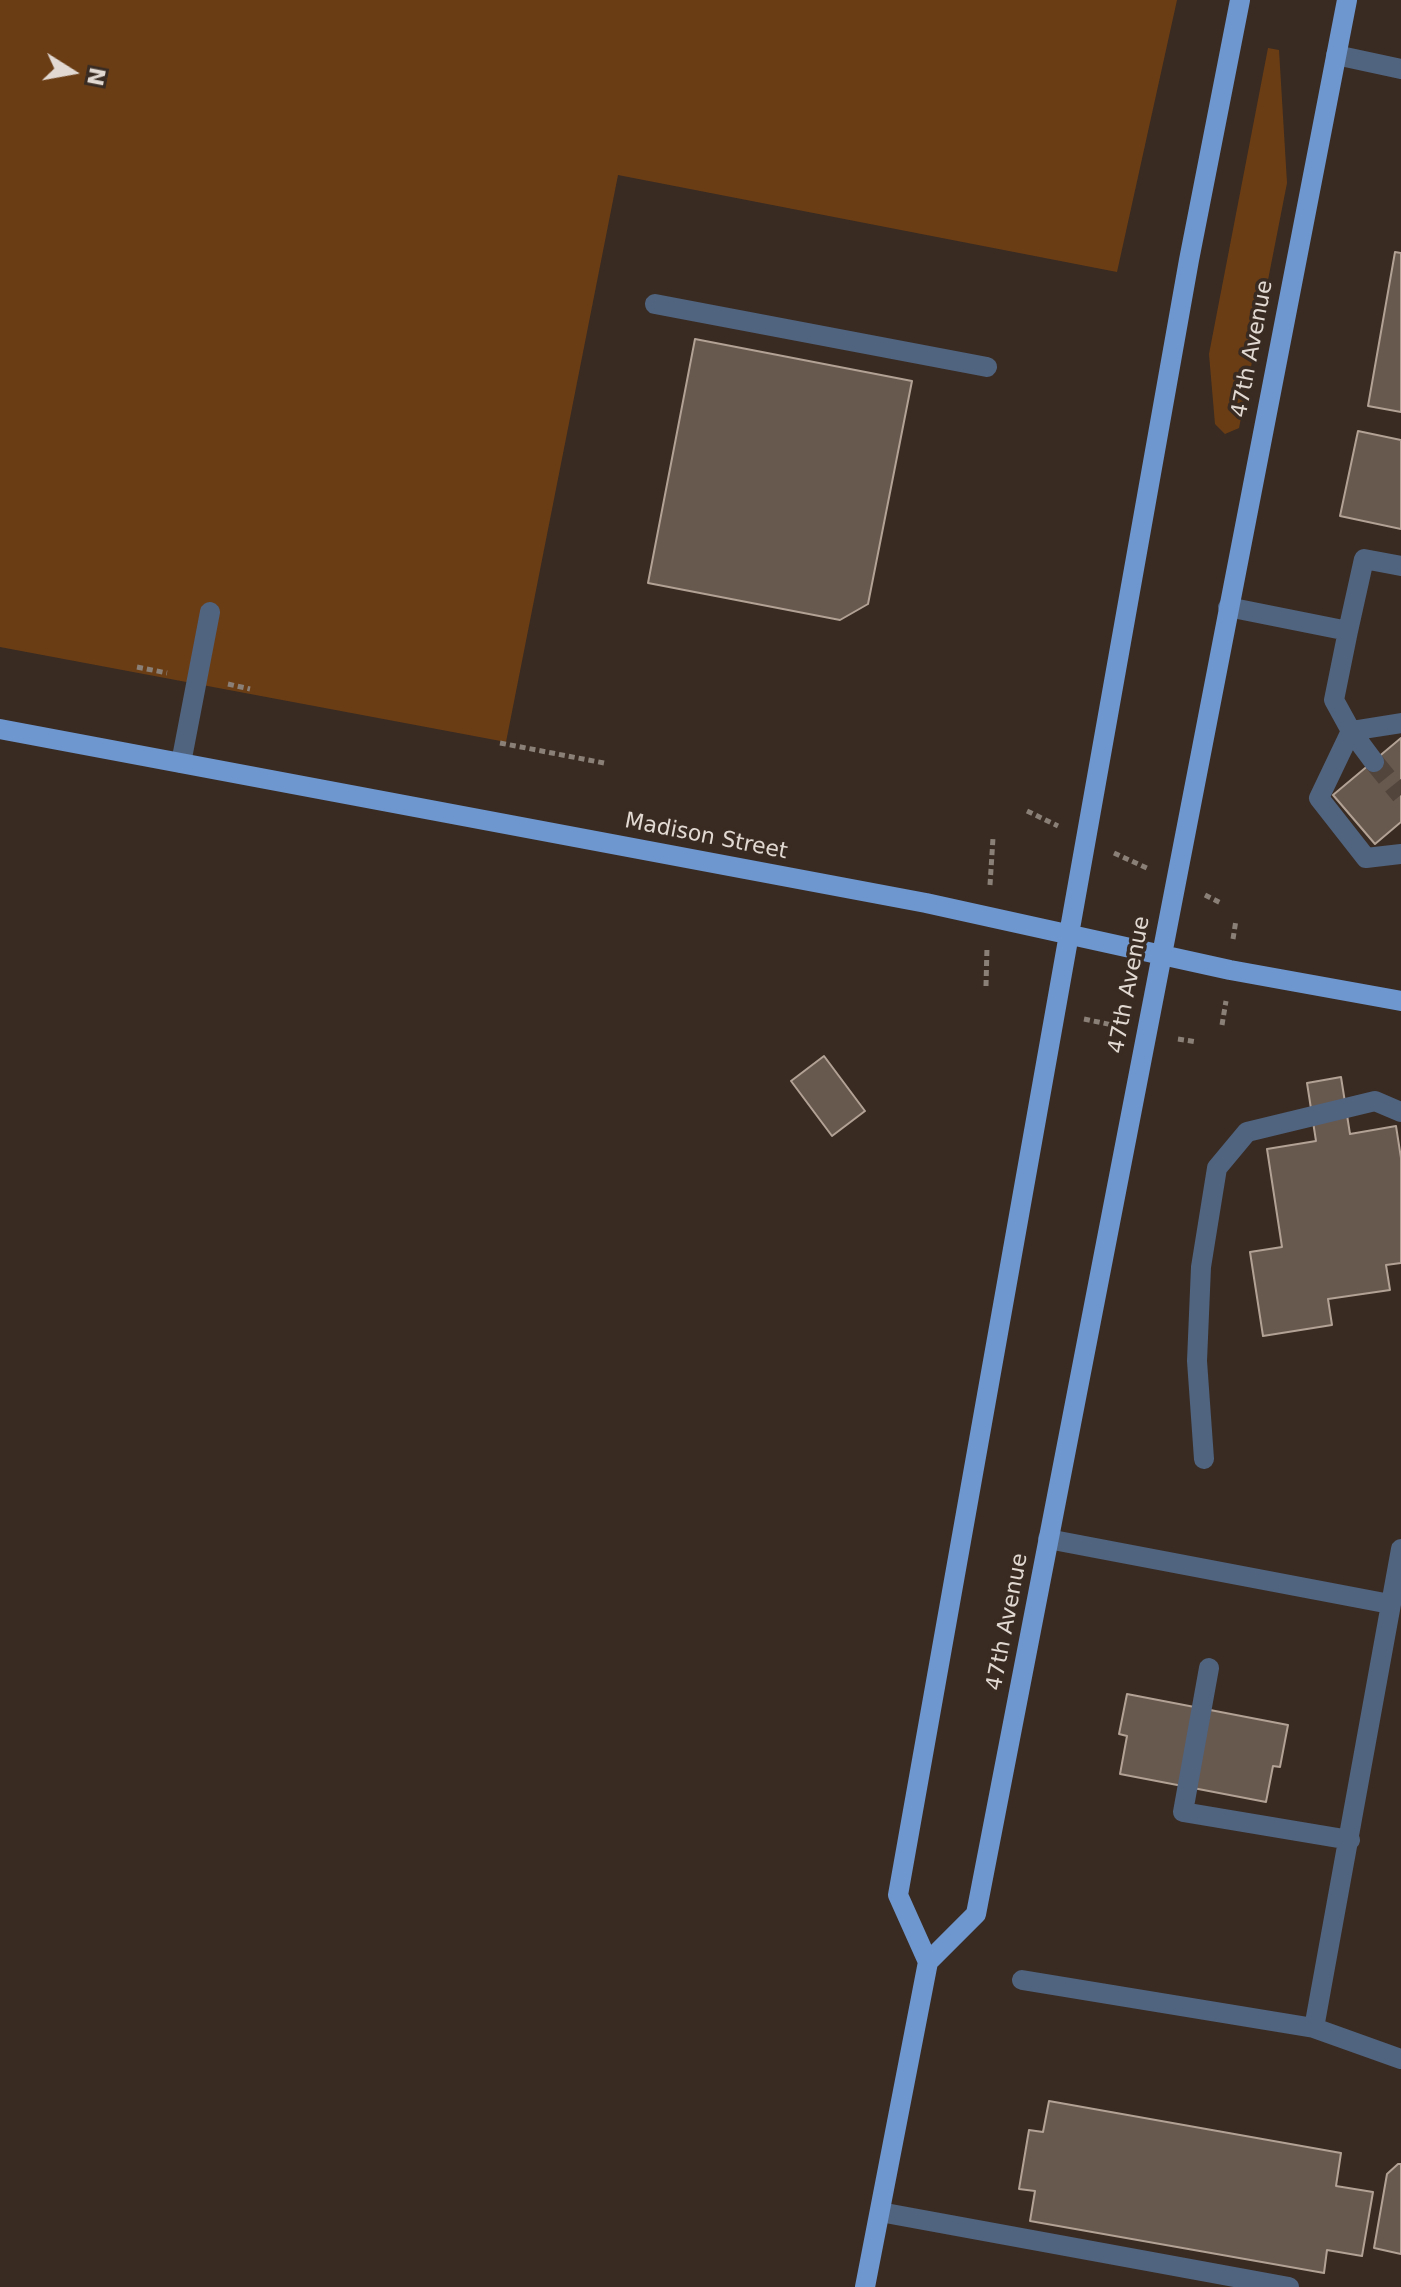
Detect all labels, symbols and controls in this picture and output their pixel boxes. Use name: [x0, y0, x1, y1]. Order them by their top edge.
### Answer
north arrow: [32, 32, 112, 112]
text: N: [82, 65, 110, 88]
street label: 47th Avenue: [1227, 278, 1279, 420]
street label: Madison Street: [622, 808, 790, 866]
street label: 47th Avenue: [1104, 914, 1156, 1056]
street label: 47th Avenue: [982, 1551, 1034, 1693]

